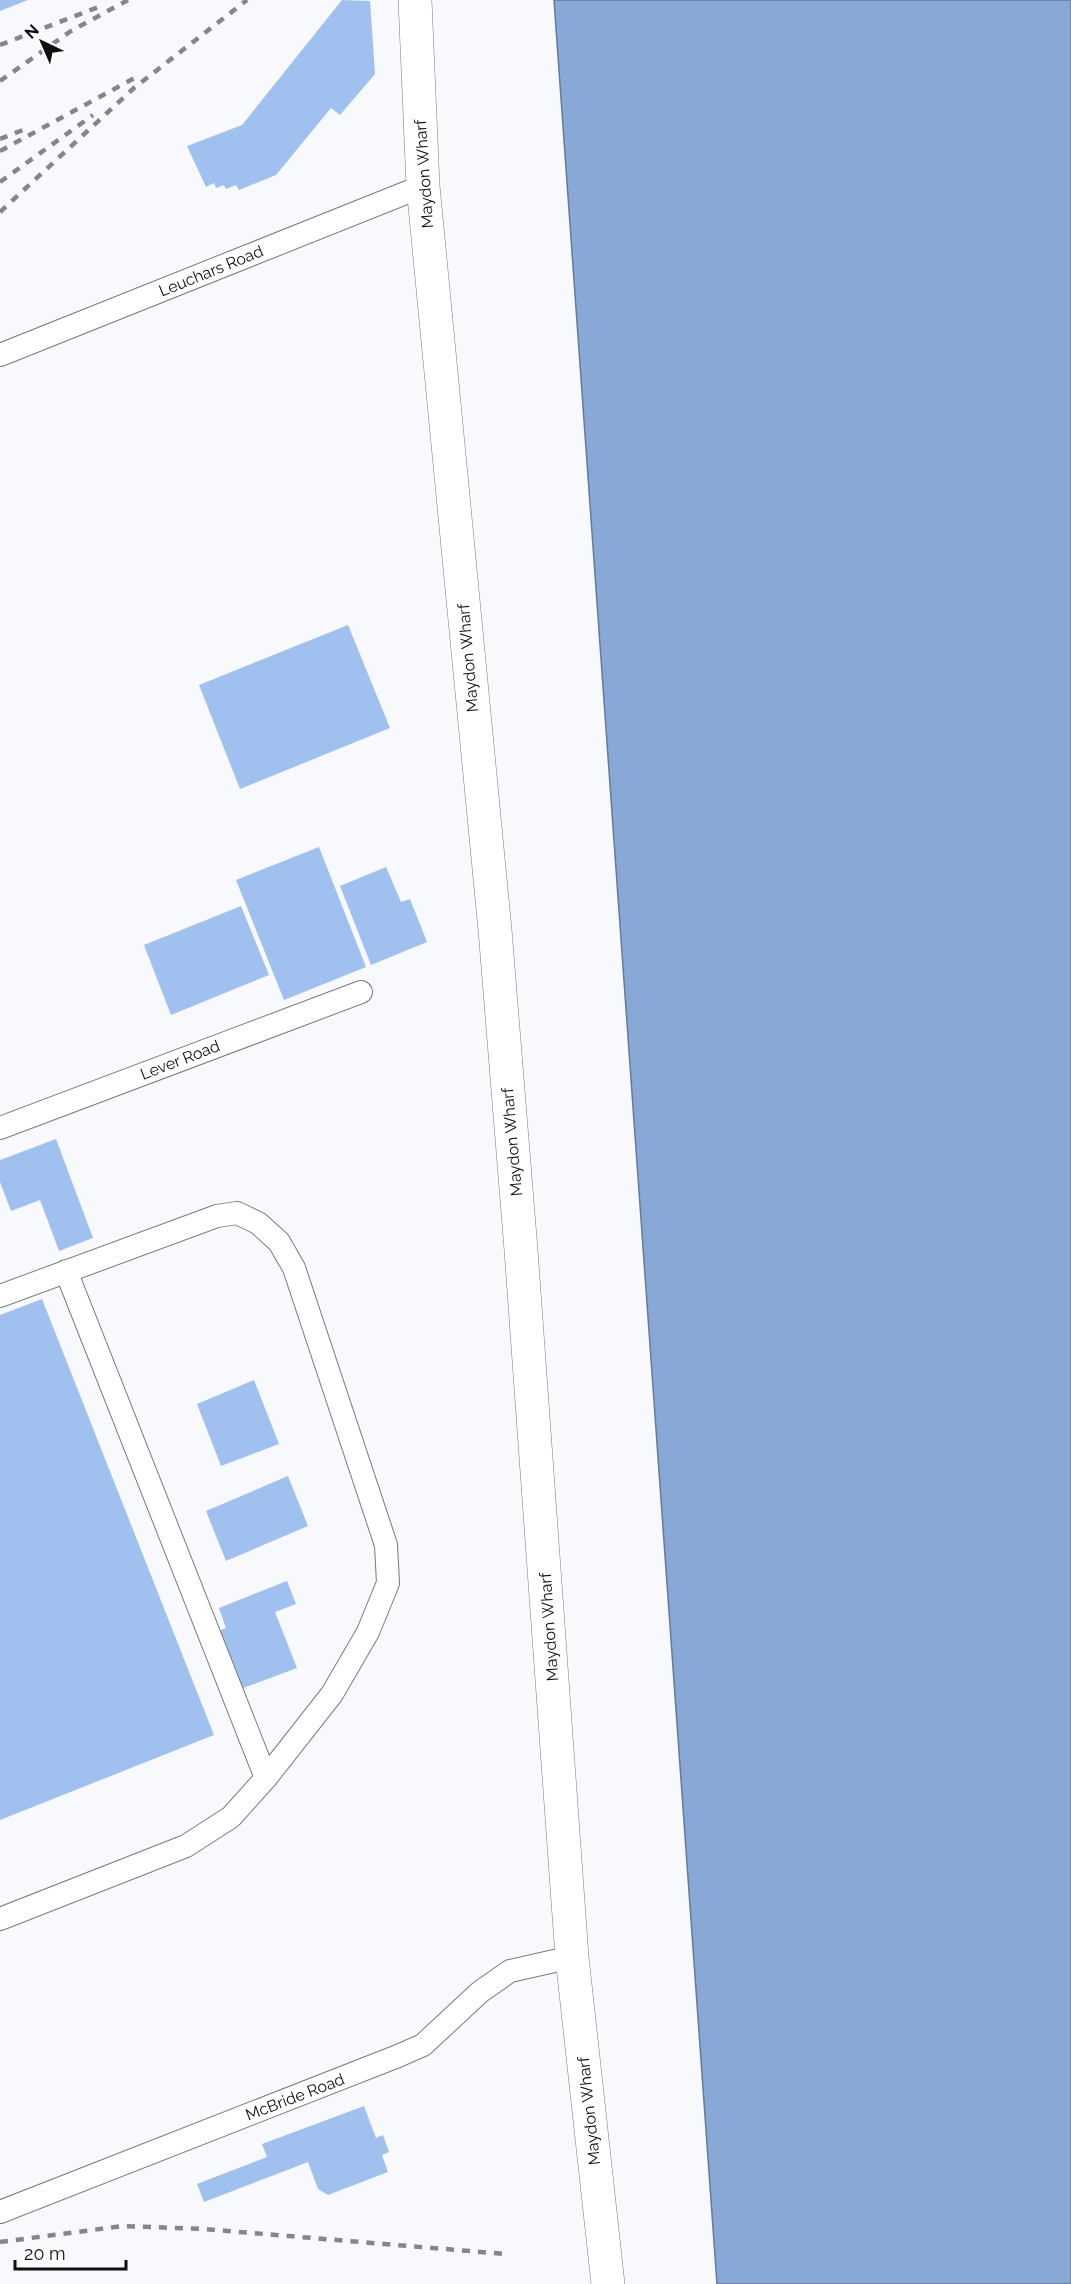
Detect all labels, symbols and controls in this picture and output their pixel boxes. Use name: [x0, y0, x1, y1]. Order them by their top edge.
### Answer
north arrow: [12, 12, 72, 72]
text: N: [21, 20, 43, 43]
street label: Maydon Wharf: [411, 118, 437, 229]
street label: Leuchars Road: [156, 241, 266, 301]
street label: Maydon Wharf: [454, 602, 482, 713]
street label: Lever Road: [138, 1036, 222, 1084]
street label: Maydon Wharf: [498, 1086, 526, 1197]
street label: Maydon Wharf: [536, 1571, 562, 1682]
street label: Maydon Wharf: [574, 2055, 604, 2166]
street label: McBride Road: [243, 2069, 347, 2125]
scale bar: [15, 2233, 126, 2271]
text: 20 m: [24, 2243, 66, 2264]

